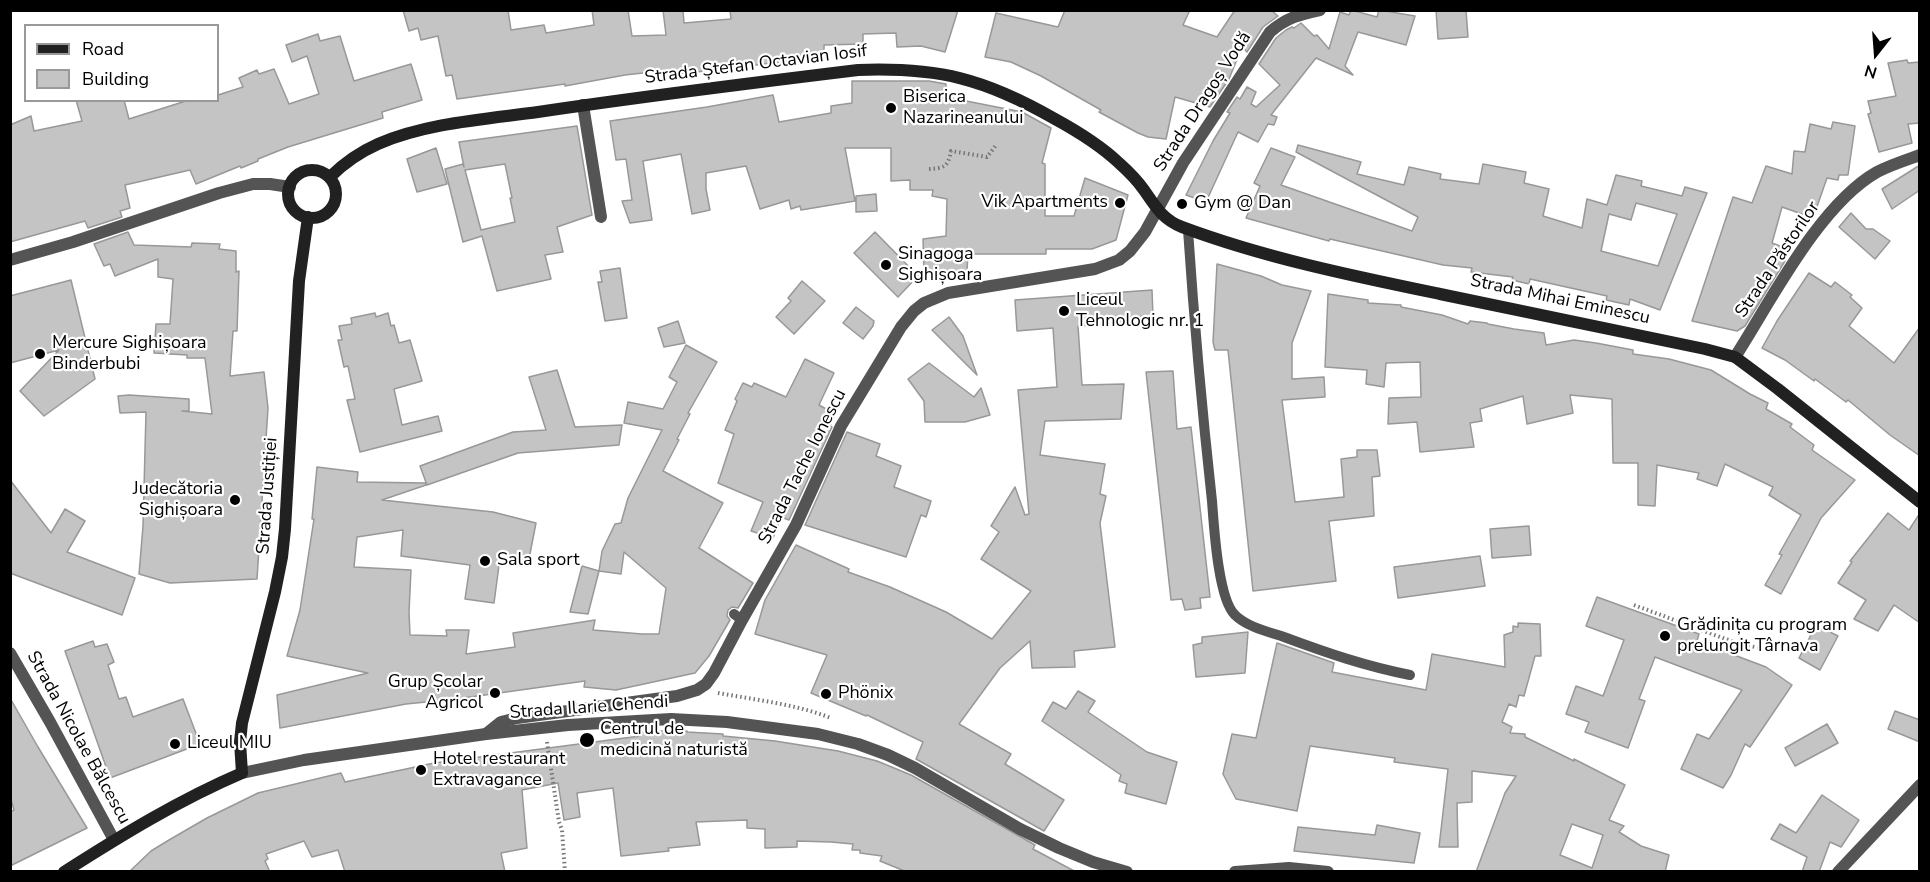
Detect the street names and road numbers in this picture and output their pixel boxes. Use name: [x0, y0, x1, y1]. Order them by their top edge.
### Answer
street label: Strada Dragoș Vodă: [1150, 28, 1256, 176]
street label: Strada Ștefan Octavian Iosif: [643, 41, 869, 89]
street label: Strada Păstorilor: [1731, 198, 1825, 322]
street label: Strada Mihai Eminescu: [1468, 270, 1652, 330]
street label: Strada Tache Ionescu: [755, 386, 851, 548]
street label: Strada Justiției: [253, 437, 283, 555]
street label: Strada Nicolae Bălcescu: [21, 648, 135, 828]
street label: Strada Ilarie Chendi: [509, 692, 669, 724]

